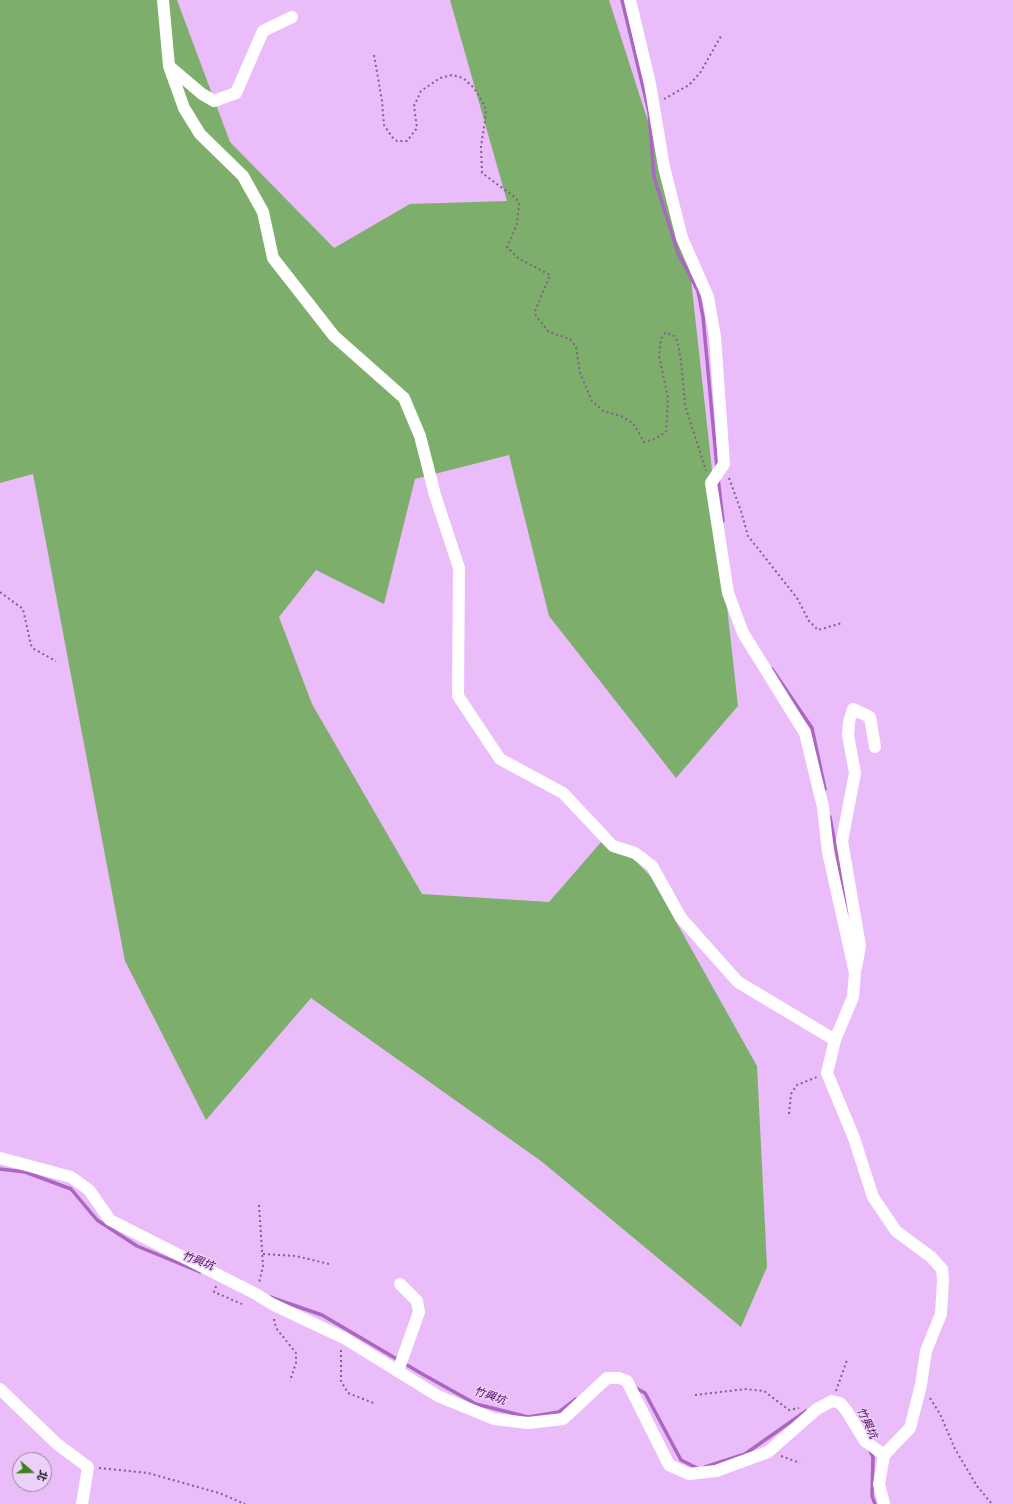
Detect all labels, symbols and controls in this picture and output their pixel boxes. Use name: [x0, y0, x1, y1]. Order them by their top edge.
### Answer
water label: 竹興坑: [180, 1249, 216, 1273]
water label: 竹興坑: [472, 1384, 508, 1408]
water label: 竹興坑: [854, 1405, 880, 1441]
north arrow: [12, 1452, 52, 1492]
text: 北: [34, 1468, 51, 1483]

